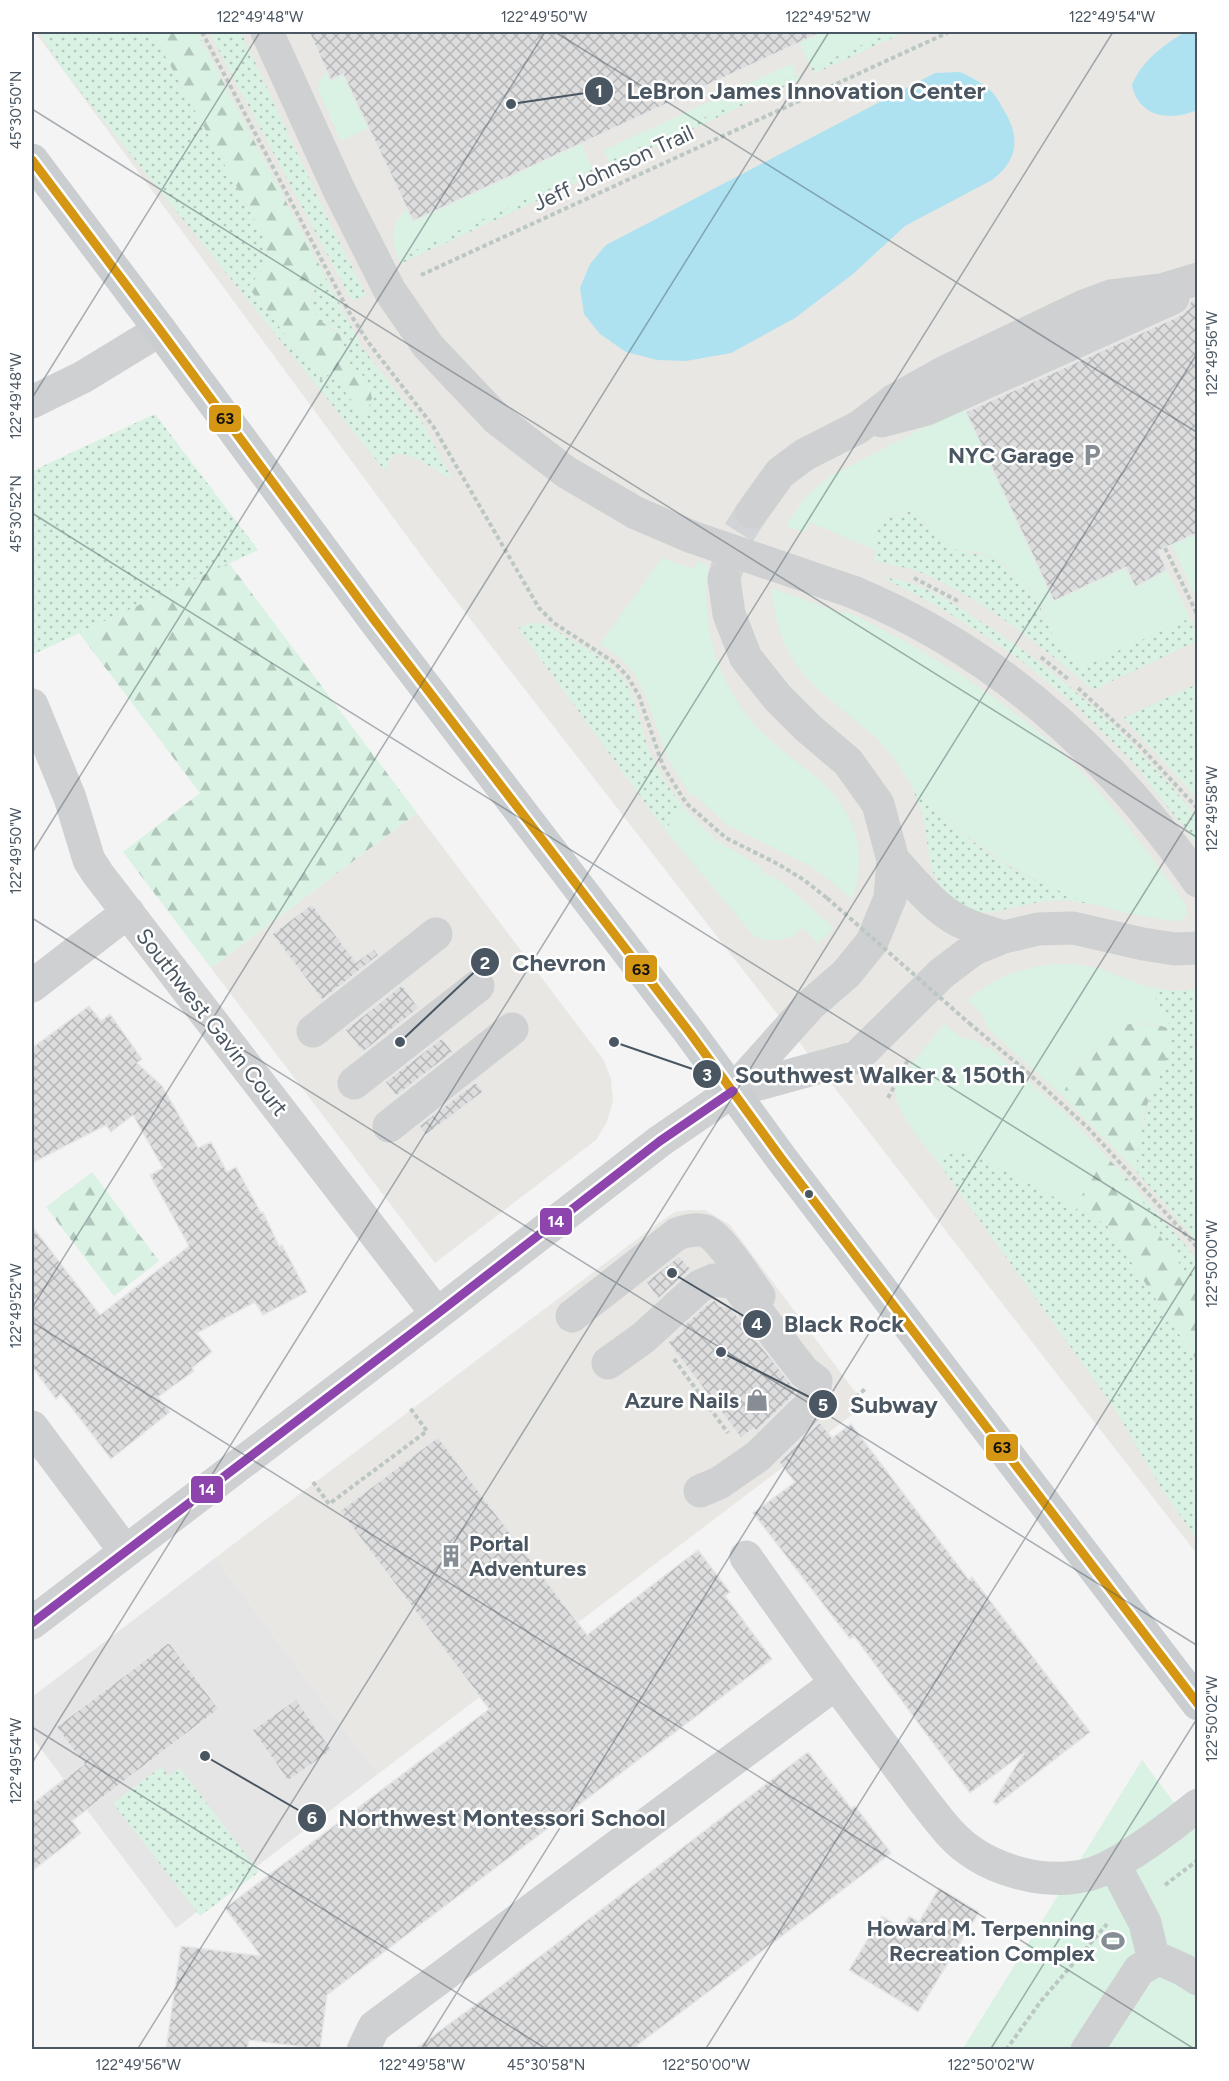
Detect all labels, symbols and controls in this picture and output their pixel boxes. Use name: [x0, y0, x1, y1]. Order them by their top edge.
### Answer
text: 122°49'48"W: [216, 8, 304, 26]
text: 122°49'50"W: [501, 8, 588, 26]
text: 122°49'52"W: [785, 8, 871, 26]
text: 122°49'54"W: [1069, 8, 1156, 26]
callout: LeBron James Innovation Center: [584, 70, 997, 112]
text: 45°30'50"N: [7, 71, 25, 149]
text: LeBron James Innovation Center: [626, 76, 986, 105]
text: 1: [595, 80, 603, 102]
street label: Jeff Johnson Trail: [528, 119, 698, 217]
text: 122°49'56"W: [1203, 311, 1221, 397]
text: 122°49'48"W: [7, 352, 25, 440]
line badge: 63: [208, 404, 242, 433]
text: 63: [216, 409, 234, 428]
place label: NYC Garage: [948, 442, 1074, 469]
parking icon: NYC Garage: [1079, 442, 1105, 468]
text: 45°30'52"N: [7, 475, 25, 553]
text: 122°49'58"W: [1203, 765, 1221, 852]
text: 122°49'50"W: [7, 807, 25, 894]
street label: Southwest Gavin Court: [130, 923, 294, 1121]
callout: Chevron: [470, 941, 618, 983]
text: Chevron: [512, 948, 606, 977]
text: 2: [480, 952, 490, 974]
line badge: 63: [624, 954, 658, 983]
text: 63: [632, 960, 650, 979]
callout: Southwest Walker & 150th: [692, 1053, 1037, 1095]
text: Southwest Walker & 150th: [735, 1060, 1025, 1089]
text: 3: [702, 1064, 712, 1086]
unlabelled marker: [803, 1188, 815, 1200]
line badge: 14: [539, 1207, 573, 1236]
text: 14: [548, 1212, 564, 1231]
text: 122°50'00"W: [1203, 1219, 1221, 1308]
text: 122°49'52"W: [7, 1263, 25, 1349]
callout: Black Rock: [742, 1303, 916, 1345]
text: Black Rock: [784, 1309, 904, 1338]
text: 4: [751, 1313, 763, 1335]
callout: Subway: [808, 1383, 950, 1425]
place label: Azure Nails: [624, 1387, 739, 1414]
shop icon: Azure Nails: [744, 1387, 770, 1413]
text: Subway: [850, 1390, 938, 1419]
text: 5: [818, 1394, 828, 1416]
line badge: 63: [985, 1433, 1019, 1462]
text: 63: [993, 1438, 1011, 1457]
line badge: 14: [190, 1475, 224, 1504]
text: 14: [199, 1480, 215, 1499]
place label: Portal Adventures: [469, 1530, 586, 1582]
building icon: Portal Adventures: [438, 1543, 464, 1569]
text: 122°50'02"W: [1203, 1675, 1221, 1762]
text: 122°49'54"W: [7, 1717, 25, 1804]
callout: Northwest Montessori School: [297, 1797, 678, 1839]
text: Northwest Montessori School: [338, 1803, 666, 1832]
text: 6: [307, 1807, 317, 1829]
place label: Howard M. Terpenning Recreation Complex: [866, 1915, 1095, 1967]
sports icon: Howard M. Terpenning Recreation Complex: [1100, 1928, 1126, 1954]
text: 122°49'56"W: [95, 2056, 181, 2074]
text: 122°49'58"W: [379, 2056, 466, 2074]
text: 45°30'58"N: [507, 2056, 585, 2074]
text: 122°50'00"W: [662, 2056, 751, 2074]
text: 122°50'02"W: [948, 2056, 1035, 2074]

